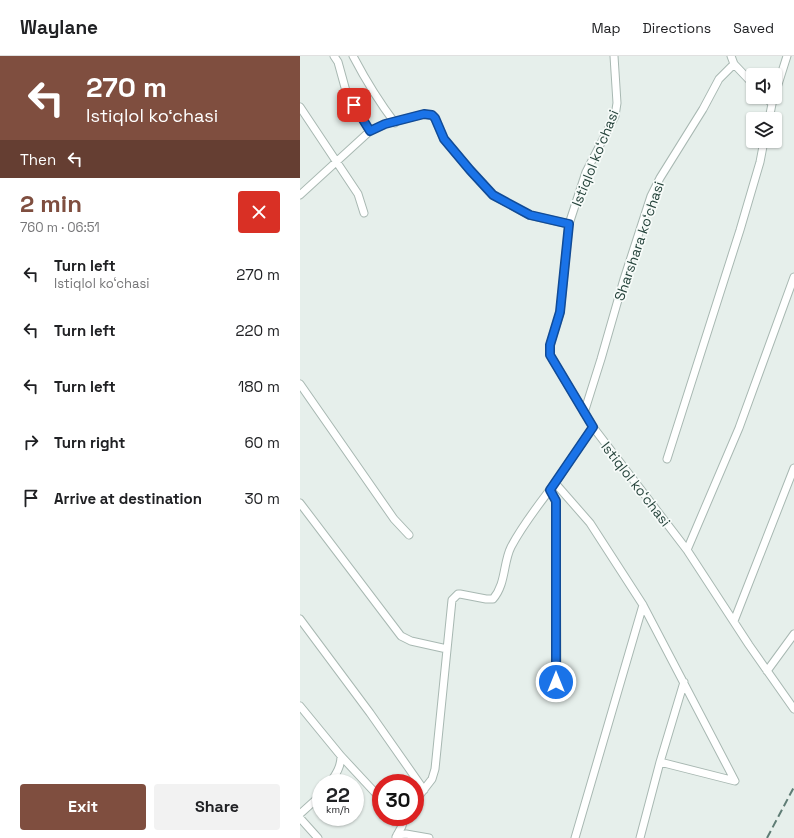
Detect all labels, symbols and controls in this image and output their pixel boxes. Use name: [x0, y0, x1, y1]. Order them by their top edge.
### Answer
text: Waylane: [20, 15, 98, 40]
text: Map: [591, 19, 621, 37]
text: Directions: [643, 19, 711, 37]
text: Saved: [733, 19, 774, 37]
map controls: [746, 68, 782, 148]
button: sound: [746, 68, 782, 104]
text: 270 m: [86, 69, 167, 105]
icon: left: [20, 72, 72, 124]
pin: [337, 88, 371, 122]
icon: arrive: [343, 94, 365, 116]
text: Istiqlol koʻchasi: [86, 104, 218, 127]
street label: Istiqlol koʻchasi: [567, 107, 623, 209]
button: layers: [746, 112, 782, 148]
icon: left: [64, 148, 86, 170]
text: Then: [20, 150, 56, 169]
street label: Sharshara koʻchasi: [610, 179, 668, 303]
text: 2 min: [20, 188, 82, 219]
button: close: [238, 191, 280, 233]
text: 760 m · 06:51: [20, 219, 100, 236]
text: Turn left: [54, 256, 116, 275]
icon: left: [20, 263, 42, 285]
text: 270 m: [236, 265, 280, 284]
text: Istiqlol koʻchasi: [54, 275, 149, 292]
icon: left: [20, 319, 42, 341]
text: Turn left: [54, 321, 116, 340]
text: 220 m: [236, 321, 280, 340]
icon: left: [20, 375, 42, 397]
text: Turn left: [54, 377, 116, 396]
text: 180 m: [238, 377, 280, 396]
icon: right: [20, 431, 42, 453]
text: Turn right: [54, 433, 125, 452]
text: 60 m: [244, 433, 280, 452]
street label: Istiqlol koʻchasi: [597, 438, 675, 530]
icon: arrive: [20, 487, 42, 509]
text: Arrive at destination: [54, 489, 202, 508]
text: 30 m: [245, 489, 280, 508]
position arrow: [535, 661, 577, 703]
speed limit sign: 30: [372, 774, 424, 826]
text: 22: [326, 782, 350, 808]
button: Exit: [20, 784, 146, 830]
button: Share: [154, 784, 280, 830]
text: km/h: [326, 803, 350, 816]

